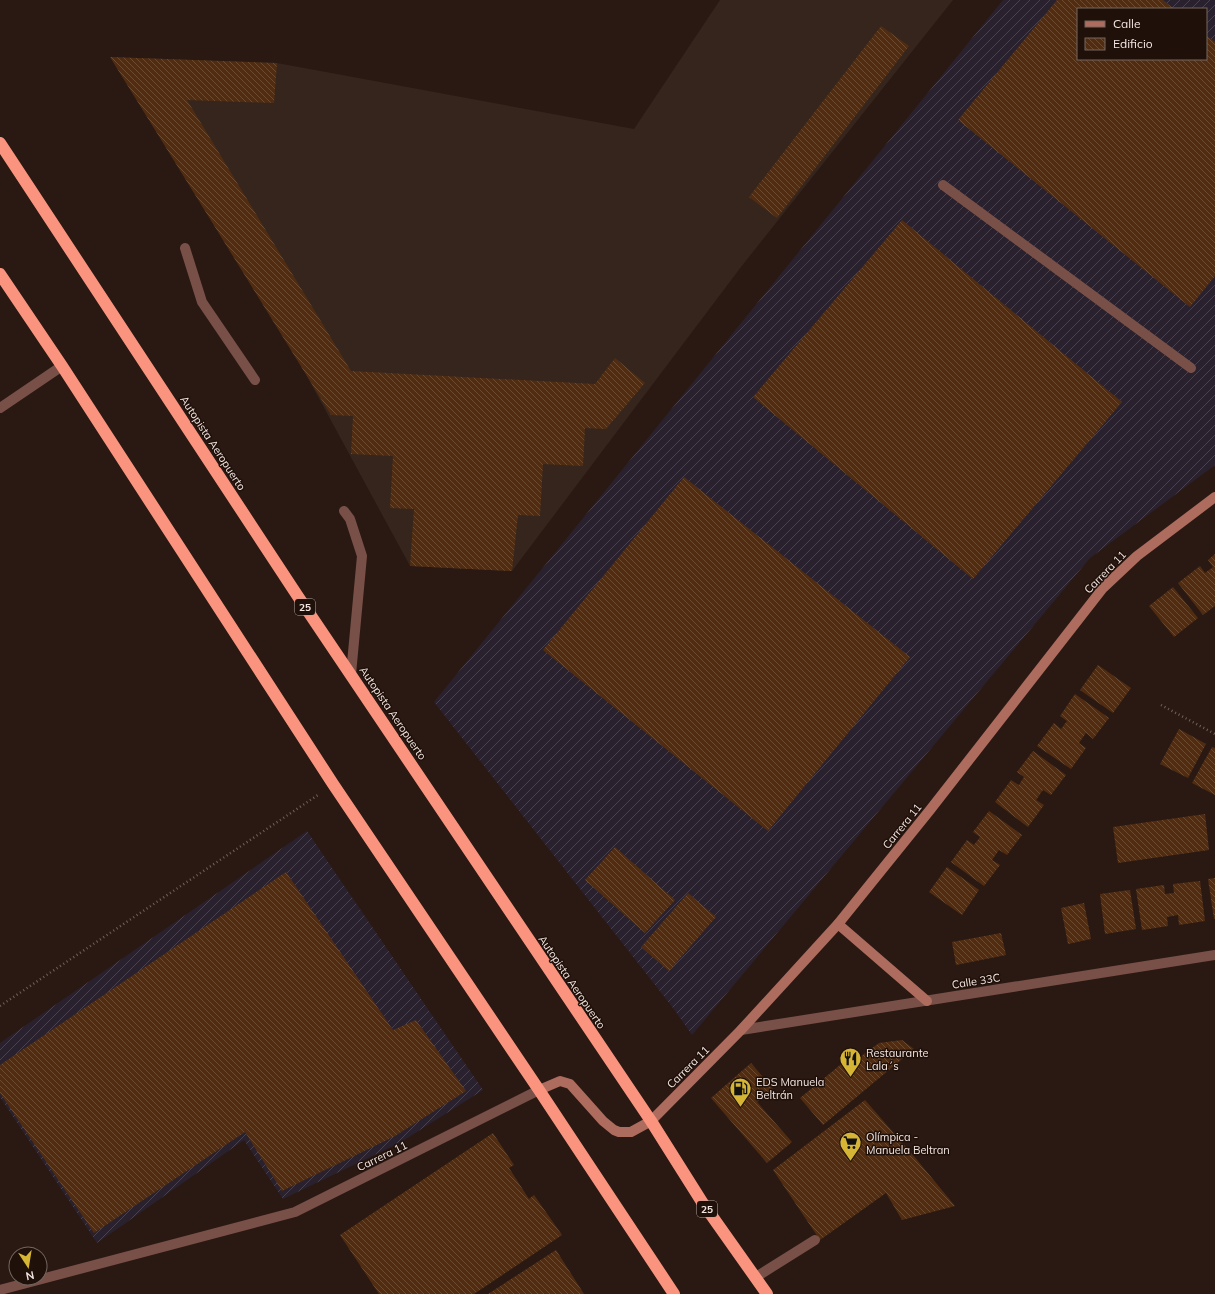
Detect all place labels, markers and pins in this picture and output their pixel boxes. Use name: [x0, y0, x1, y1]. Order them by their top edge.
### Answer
restaurant icon: Restaurante Lala´s: [838, 1046, 864, 1079]
place label: Restaurante Lala´s: [866, 1046, 928, 1073]
fuel station icon: EDS Manuela Beltrán: [728, 1075, 754, 1108]
place label: EDS Manuela Beltrán: [756, 1075, 824, 1102]
supermarket icon: Olímpica - Manuela Beltran: [838, 1130, 864, 1163]
place label: Olímpica - Manuela Beltran: [866, 1130, 950, 1157]

